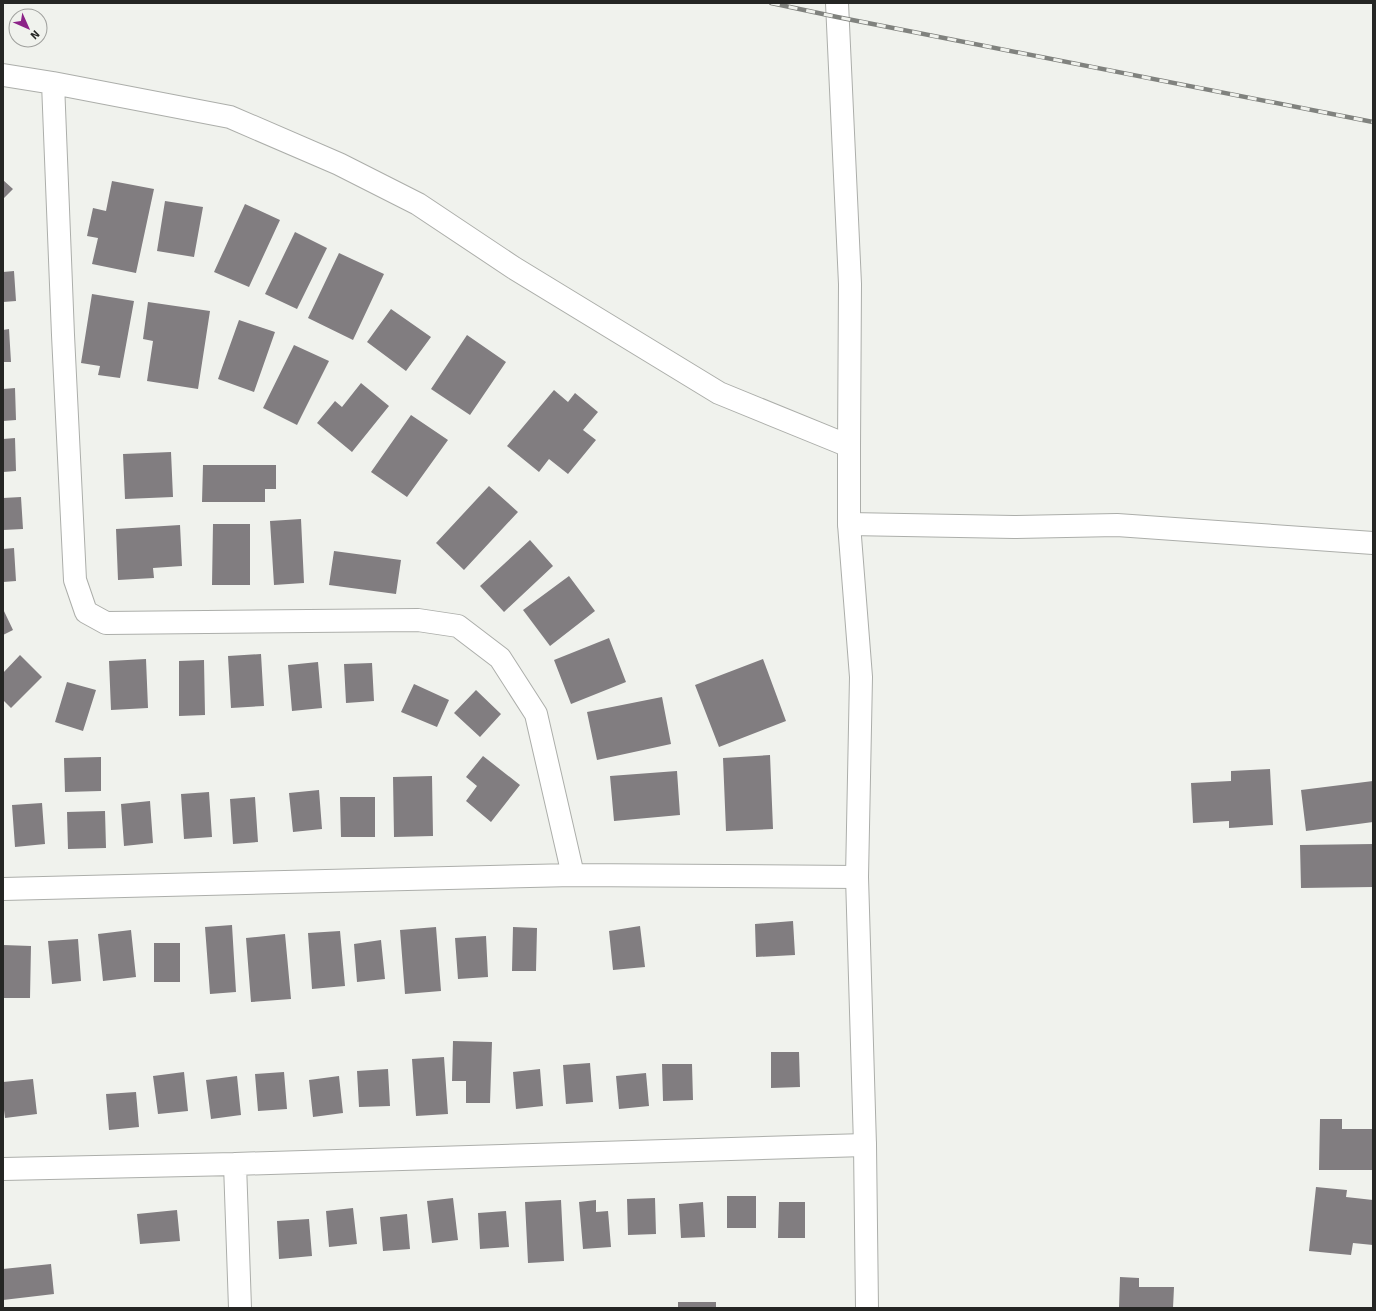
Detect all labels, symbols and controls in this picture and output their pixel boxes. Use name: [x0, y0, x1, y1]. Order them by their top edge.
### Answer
north arrow: [8, 8, 48, 48]
text: N: [27, 27, 42, 42]

